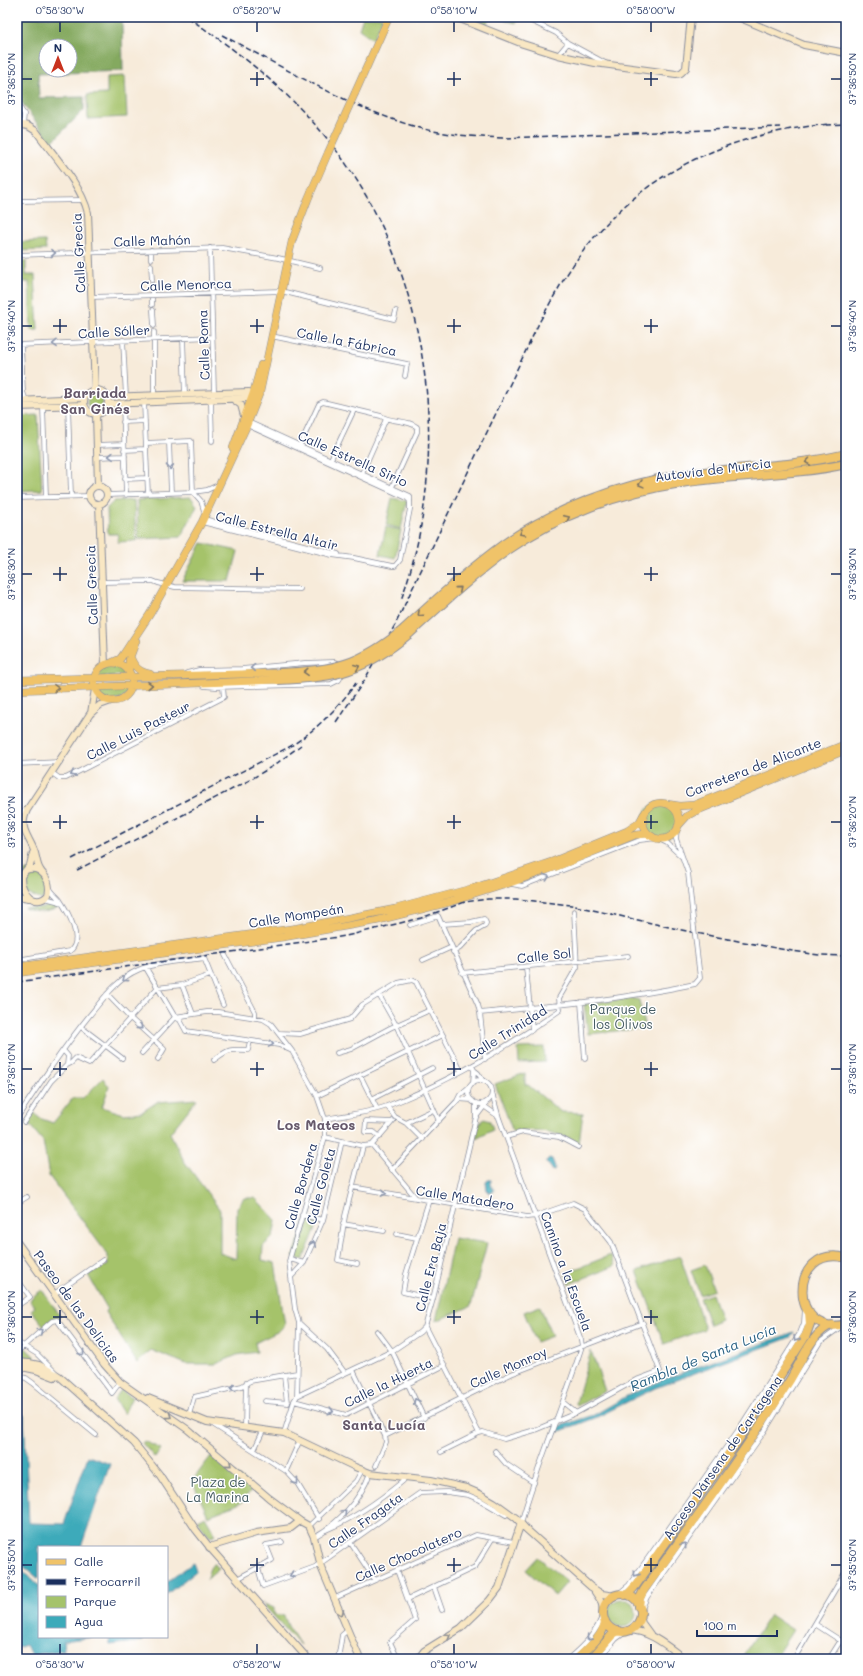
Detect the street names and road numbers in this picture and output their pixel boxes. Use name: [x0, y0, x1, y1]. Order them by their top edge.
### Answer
street label: Calle Grecia: [67, 213, 89, 293]
street label: Calle Mahón: [113, 230, 191, 250]
street label: Calle Menorca: [140, 274, 232, 294]
street label: Calle Roma: [193, 309, 213, 381]
street label: Calle Sóller: [77, 321, 151, 341]
street label: Calle la Fábrica: [296, 323, 398, 359]
street label: Calle Estrella Sirio: [295, 426, 411, 490]
street label: Autovía de Murcia: [654, 453, 772, 485]
street label: Calle Estrella Altair: [214, 507, 340, 553]
street label: Calle Grecia: [81, 545, 101, 625]
street label: Calle Luis Pasteur: [83, 696, 193, 764]
street label: Carretera de Alicante: [683, 733, 823, 801]
street label: Calle Mompeán: [247, 899, 345, 931]
street label: Calle Sol: [516, 944, 572, 966]
street label: Calle Trinidad: [464, 1001, 550, 1063]
street label: Calle Bordera: [280, 1141, 320, 1231]
street label: Calle Goleta: [302, 1146, 338, 1226]
street label: Calle Matadero: [415, 1181, 515, 1213]
street label: Camino a la Escuela: [537, 1209, 597, 1333]
street label: Calle Era Baja: [411, 1221, 449, 1313]
street label: Paseo de las Delicias: [30, 1246, 124, 1366]
street label: Calle Monroy: [467, 1342, 549, 1392]
street label: Calle la Huerta: [341, 1353, 435, 1411]
street label: Acceso Dársena de Cartagena: [659, 1371, 785, 1543]
street label: Calle Fragata: [324, 1488, 406, 1552]
street label: Calle Chocolatero: [352, 1523, 464, 1585]

